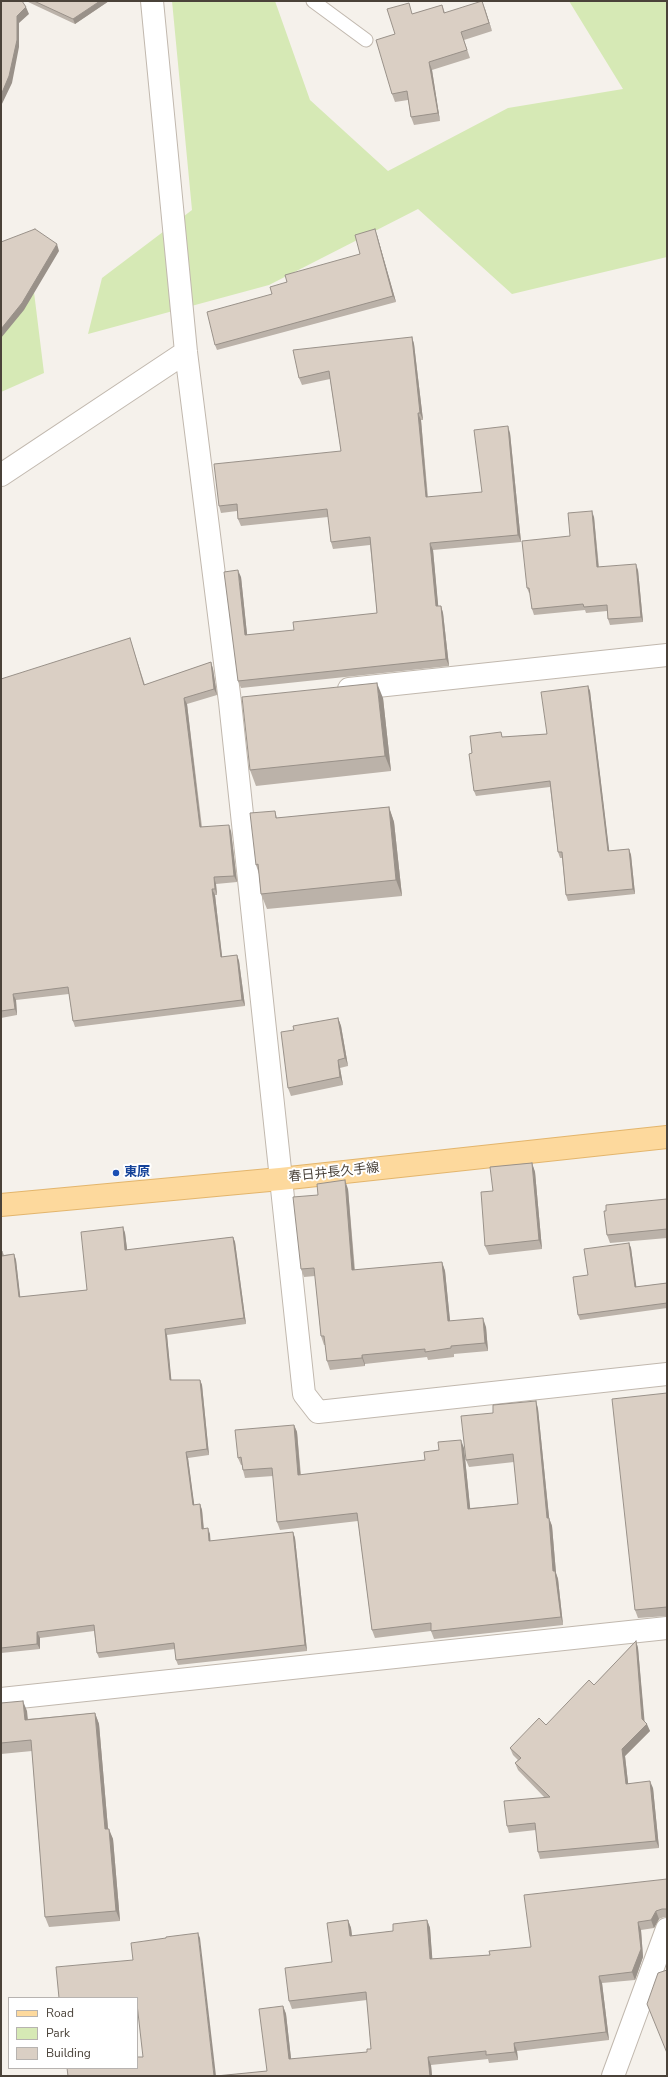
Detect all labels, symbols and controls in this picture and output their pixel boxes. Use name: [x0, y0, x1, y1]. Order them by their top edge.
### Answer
street label: 春日井長久手線: [288, 1160, 380, 1186]
place label: 東原: [124, 1165, 150, 1181]
marker: 東原: [111, 1168, 121, 1178]
legend: [8, 1997, 138, 2069]
text: Road: [46, 2005, 74, 2021]
text: Park: [46, 2025, 70, 2041]
text: Building: [46, 2045, 91, 2061]

